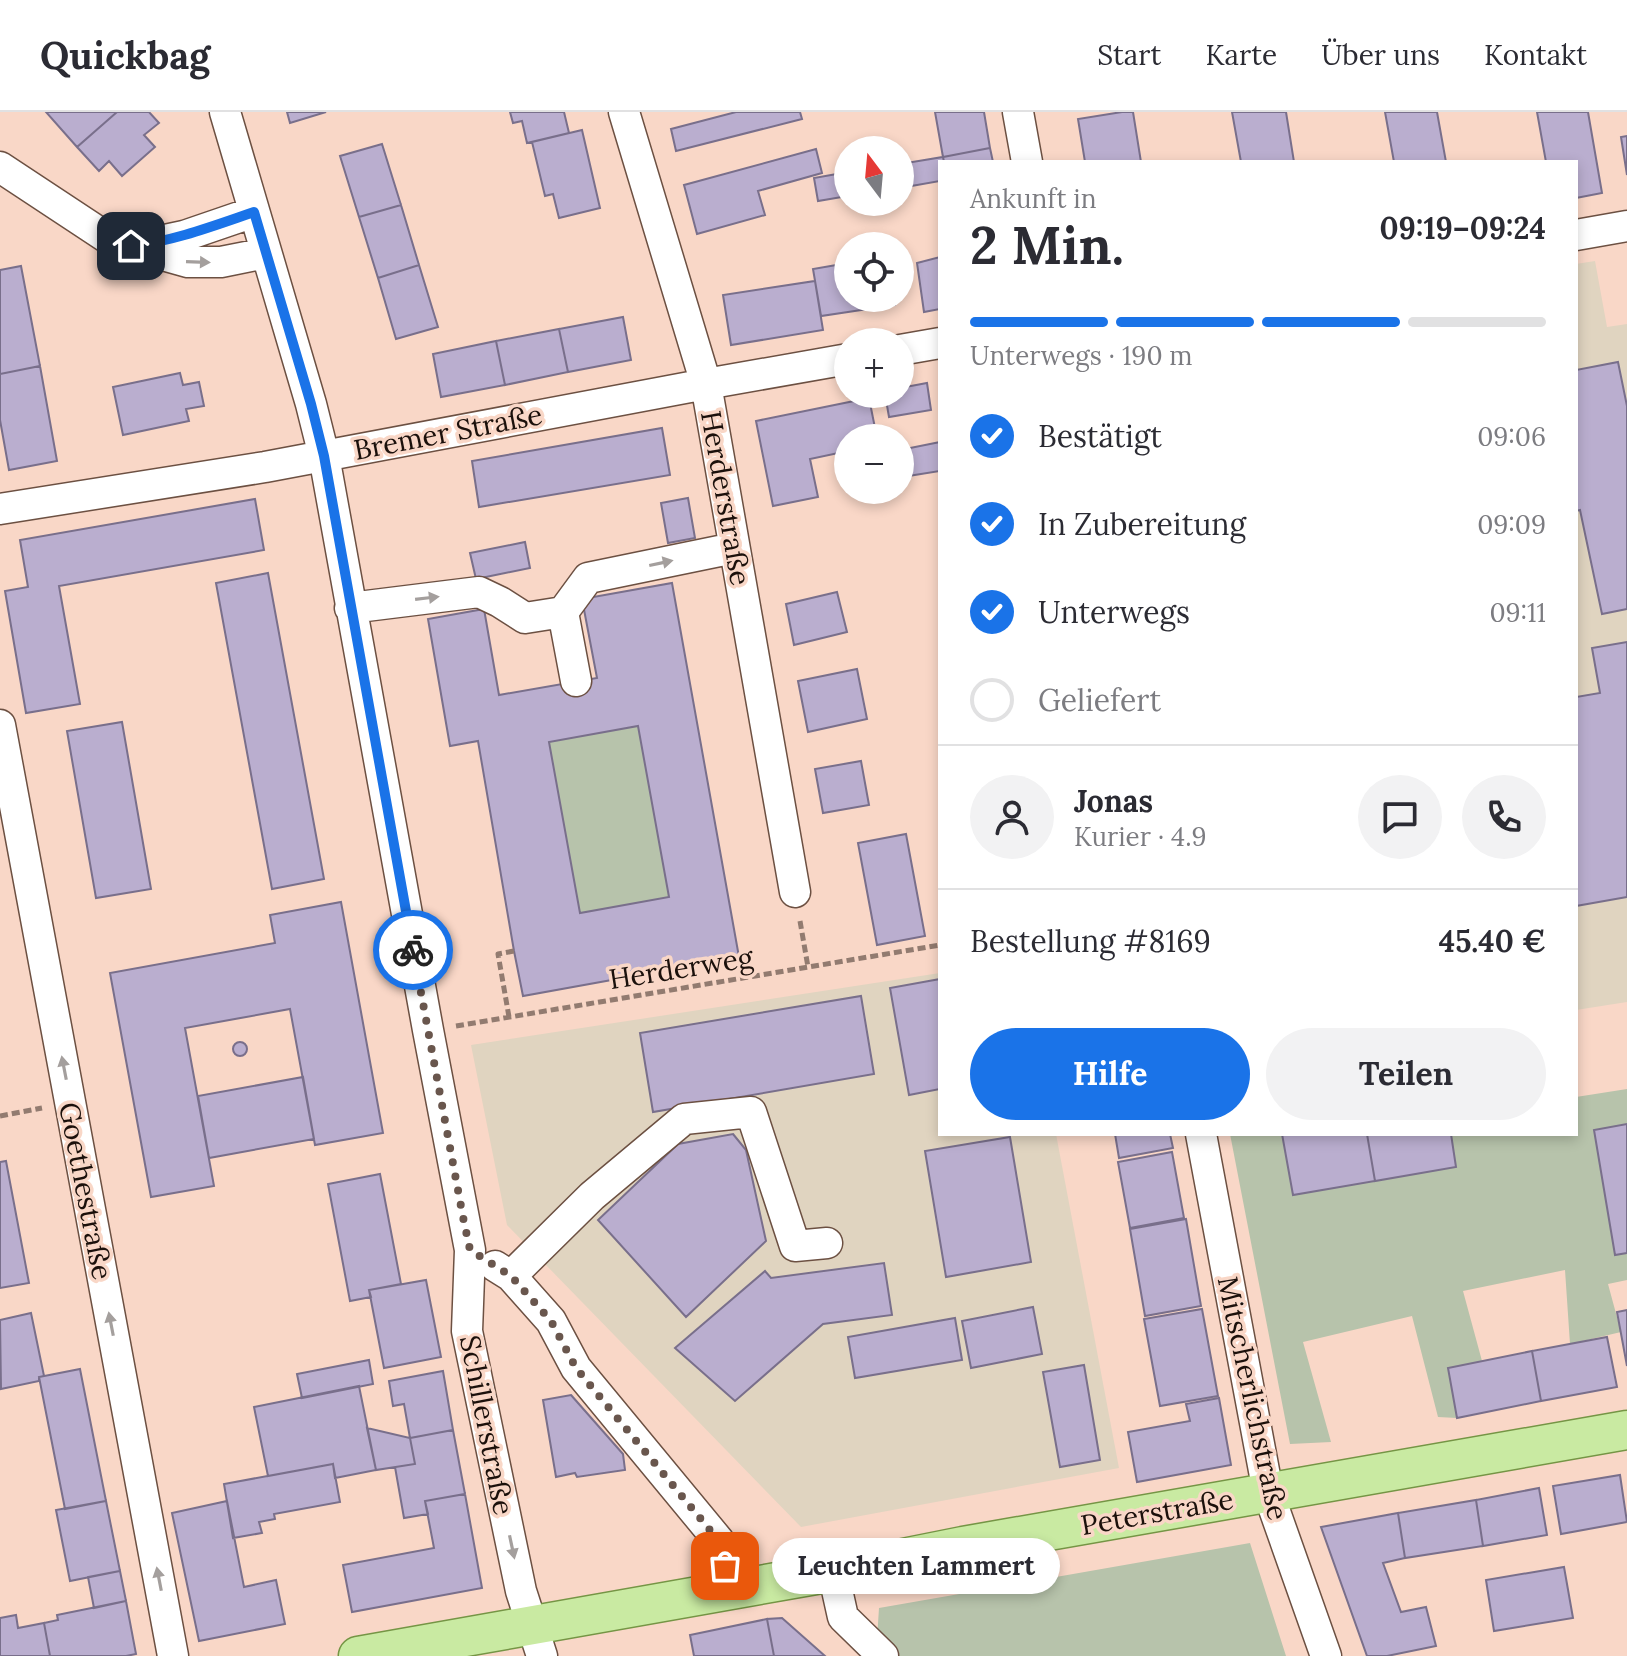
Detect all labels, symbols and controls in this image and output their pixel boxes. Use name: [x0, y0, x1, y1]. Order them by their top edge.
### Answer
text: Quickbag: [40, 31, 210, 79]
text: Start: [1097, 37, 1161, 73]
text: Karte: [1205, 37, 1277, 73]
text: Über uns: [1321, 37, 1440, 73]
text: Kontakt: [1484, 37, 1587, 73]
north arrow: [834, 136, 914, 216]
map controls: [834, 136, 914, 504]
text: Ankunft in: [970, 182, 1096, 215]
text: 09:19–09:24: [1380, 209, 1546, 247]
pin: [97, 212, 165, 280]
text: 2 Min.: [970, 212, 1124, 278]
icon: home: [109, 224, 153, 268]
button: locate: [834, 232, 914, 312]
one-way arrow: [186, 255, 211, 268]
button: +: [834, 328, 914, 408]
text: Unterwegs · 190 m: [970, 339, 1193, 372]
street label: Bremer Straße: [351, 396, 545, 468]
street label: Herderstraße: [693, 408, 759, 588]
icon: check: [970, 414, 1014, 458]
text: Bestätigt: [1038, 417, 1162, 455]
text: 09:06: [1477, 420, 1546, 453]
button: −: [834, 424, 914, 504]
icon: check: [970, 502, 1014, 546]
text: In Zubereitung: [1038, 505, 1246, 543]
text: 09:09: [1477, 508, 1546, 541]
one-way arrow: [648, 556, 673, 569]
icon: check: [970, 590, 1014, 634]
one-way arrow: [415, 591, 440, 604]
text: Unterwegs: [1038, 593, 1190, 631]
text: 09:11: [1489, 596, 1546, 629]
text: Geliefert: [1038, 681, 1161, 719]
button: person: [970, 775, 1054, 859]
button: chat: [1358, 775, 1442, 859]
button: phone: [1462, 775, 1546, 859]
text: Jonas: [1074, 782, 1153, 820]
text: Kurier · 4.9: [1074, 820, 1207, 853]
courier: [373, 910, 453, 990]
text: Bestellung #8169: [970, 922, 1211, 960]
text: 45.40 €: [1439, 922, 1546, 960]
icon: bike: [391, 928, 435, 972]
street label: Herderweg: [606, 939, 756, 997]
button: Hilfe: [970, 1028, 1250, 1120]
button: Teilen: [1266, 1028, 1546, 1120]
one-way arrow: [57, 1055, 69, 1080]
street label: Goethestraße: [51, 1099, 121, 1283]
street label: Mitscherlichstraße: [1210, 1273, 1296, 1523]
one-way arrow: [105, 1311, 117, 1336]
street label: Schillerstraße: [452, 1332, 522, 1518]
street label: Peterstraße: [1078, 1481, 1236, 1543]
pin: [691, 1532, 759, 1600]
one-way arrow: [506, 1535, 518, 1560]
callout: Leuchten Lammert: [773, 1538, 1061, 1594]
icon: bag: [703, 1544, 747, 1588]
text: Leuchten Lammert: [797, 1549, 1035, 1582]
one-way arrow: [152, 1567, 164, 1592]

